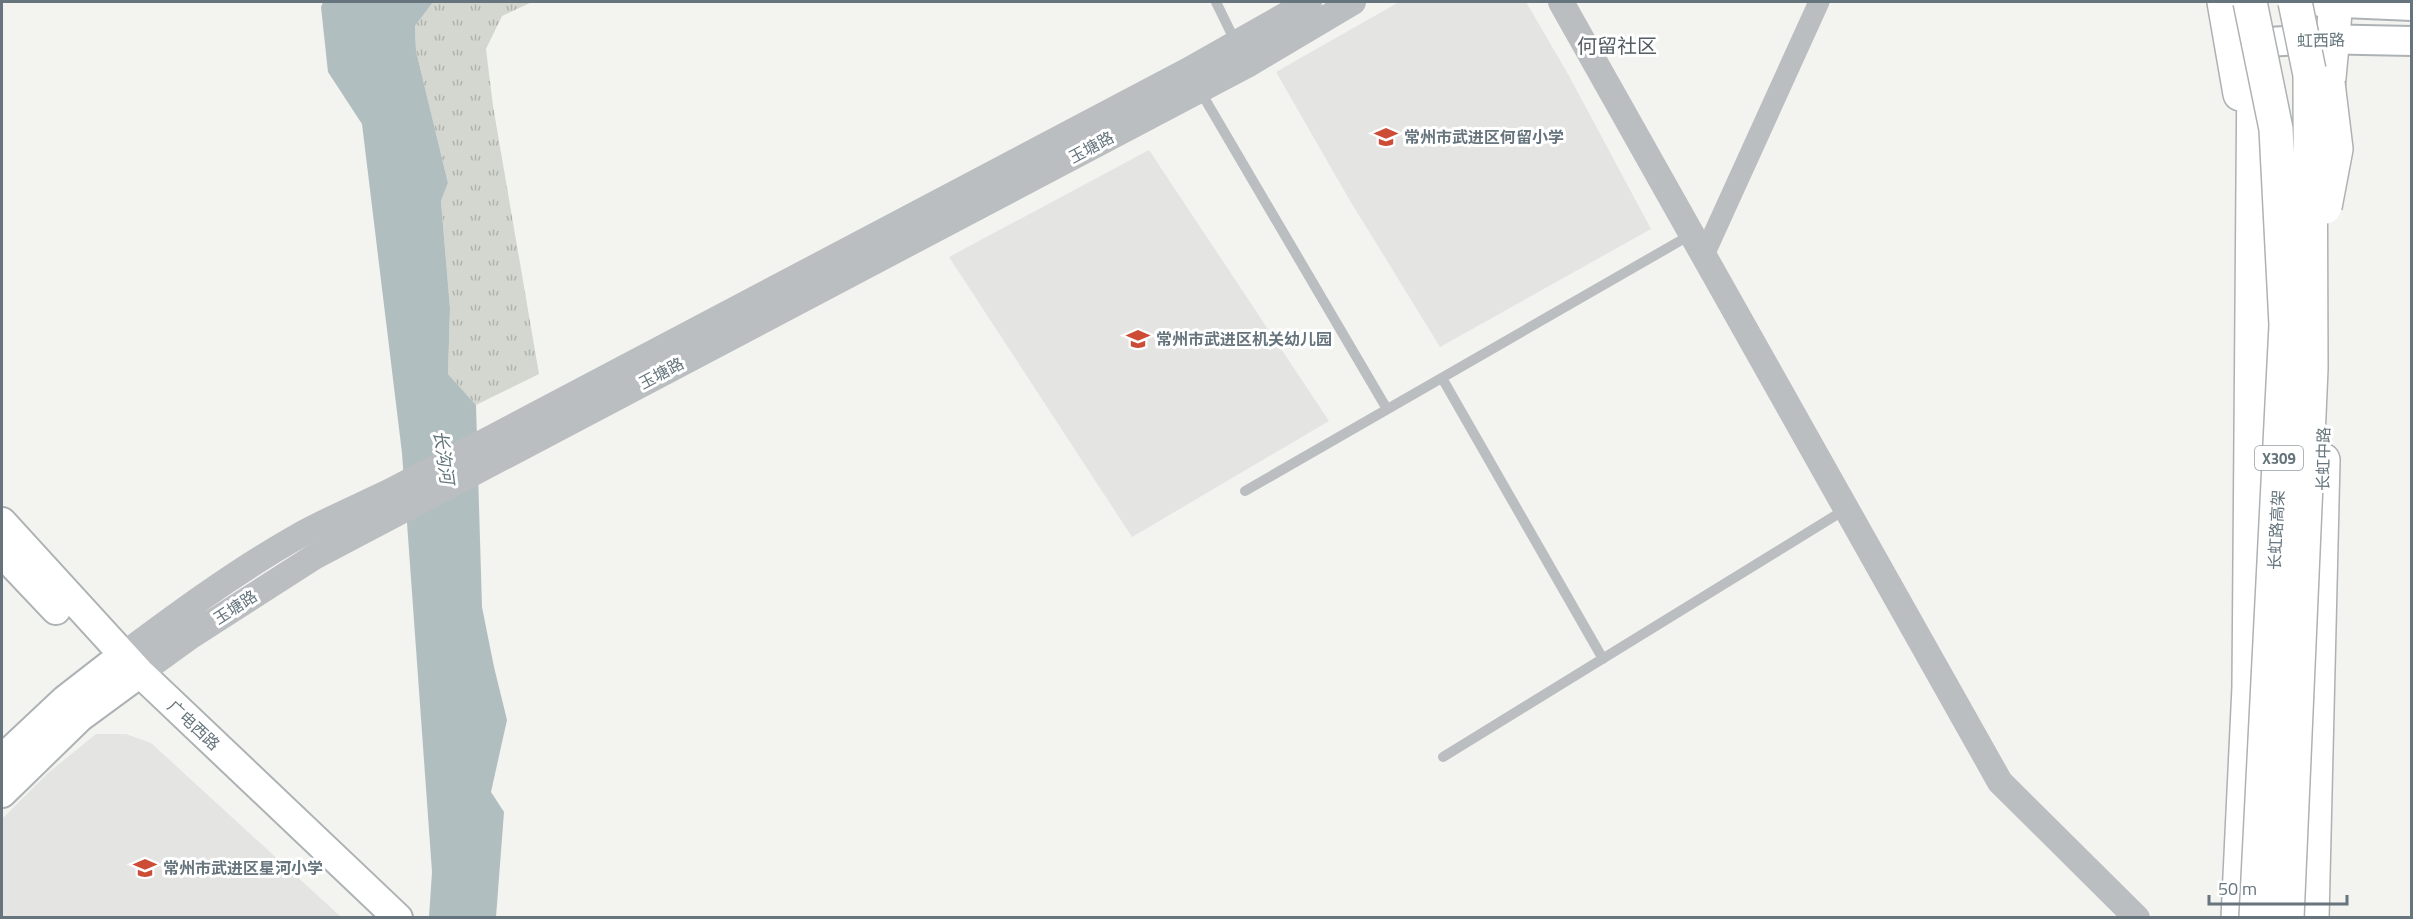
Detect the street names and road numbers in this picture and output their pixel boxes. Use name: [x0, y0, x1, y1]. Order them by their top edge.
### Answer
street label: 虹西路: [2297, 28, 2345, 52]
street label: 玉塘路: [1064, 125, 1118, 169]
street label: 玉塘路: [634, 351, 688, 395]
street label: 长虹中路: [2310, 427, 2336, 491]
road number: X309: [2255, 446, 2303, 470]
street label: 长虹路高架: [2262, 489, 2290, 571]
street label: 玉塘路: [208, 584, 262, 630]
street label: 广电西路: [162, 694, 226, 756]

